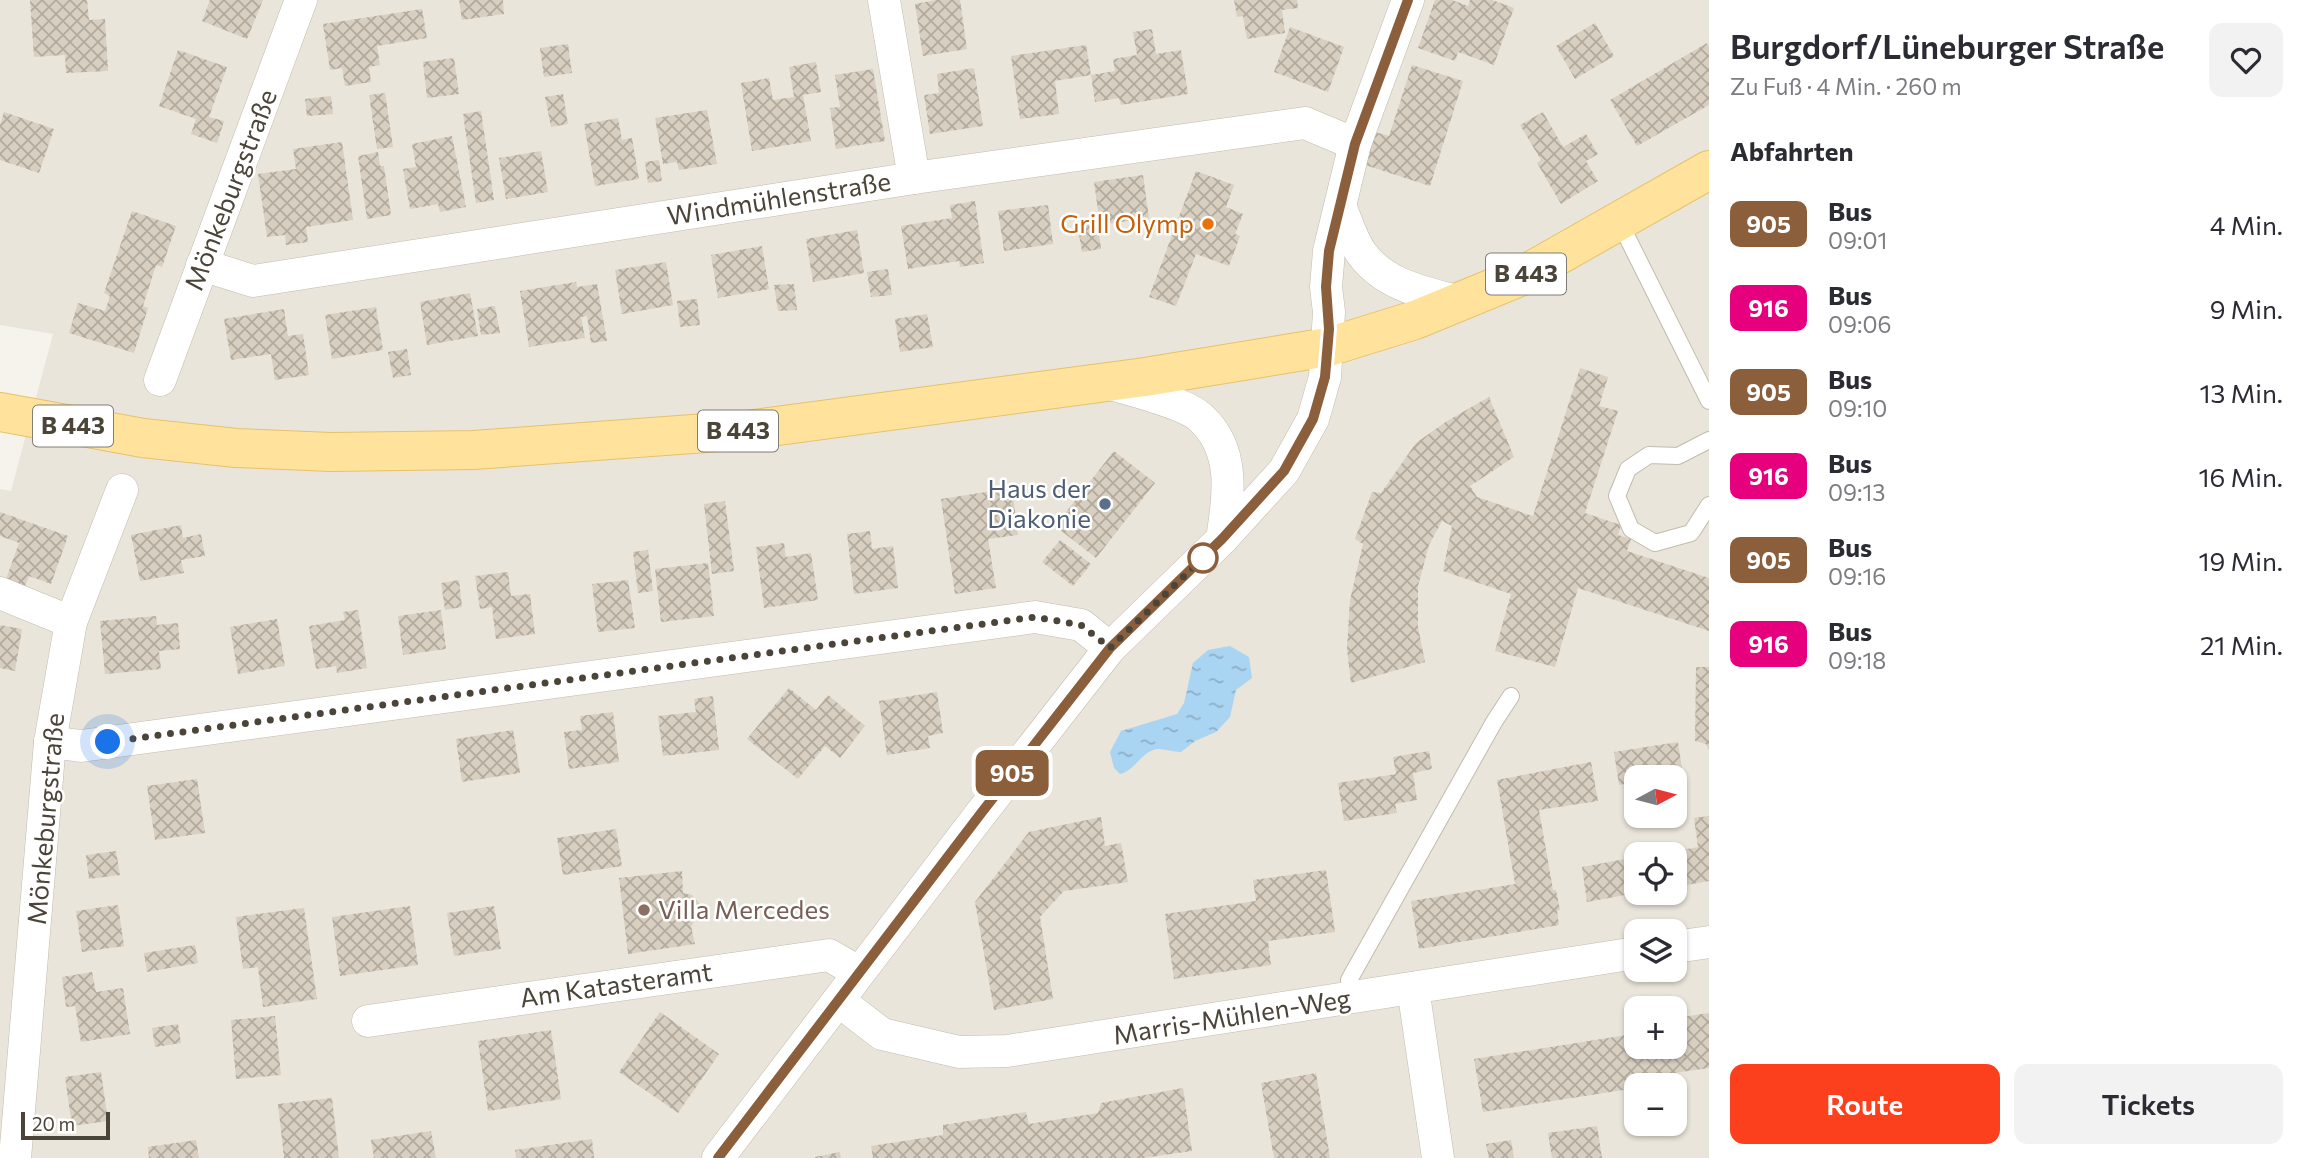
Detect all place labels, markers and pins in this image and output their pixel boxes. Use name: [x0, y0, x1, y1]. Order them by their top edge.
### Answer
place label: Grill Olymp: [1060, 207, 1194, 238]
marker: Grill Olymp: [1200, 216, 1216, 232]
place label: Haus der Diakonie: [987, 472, 1091, 533]
marker: Haus der Diakonie: [1097, 496, 1113, 512]
unlabelled marker: [1188, 543, 1218, 573]
place label: Villa Mercedes: [658, 893, 830, 924]
marker: Villa Mercedes: [636, 902, 652, 918]

